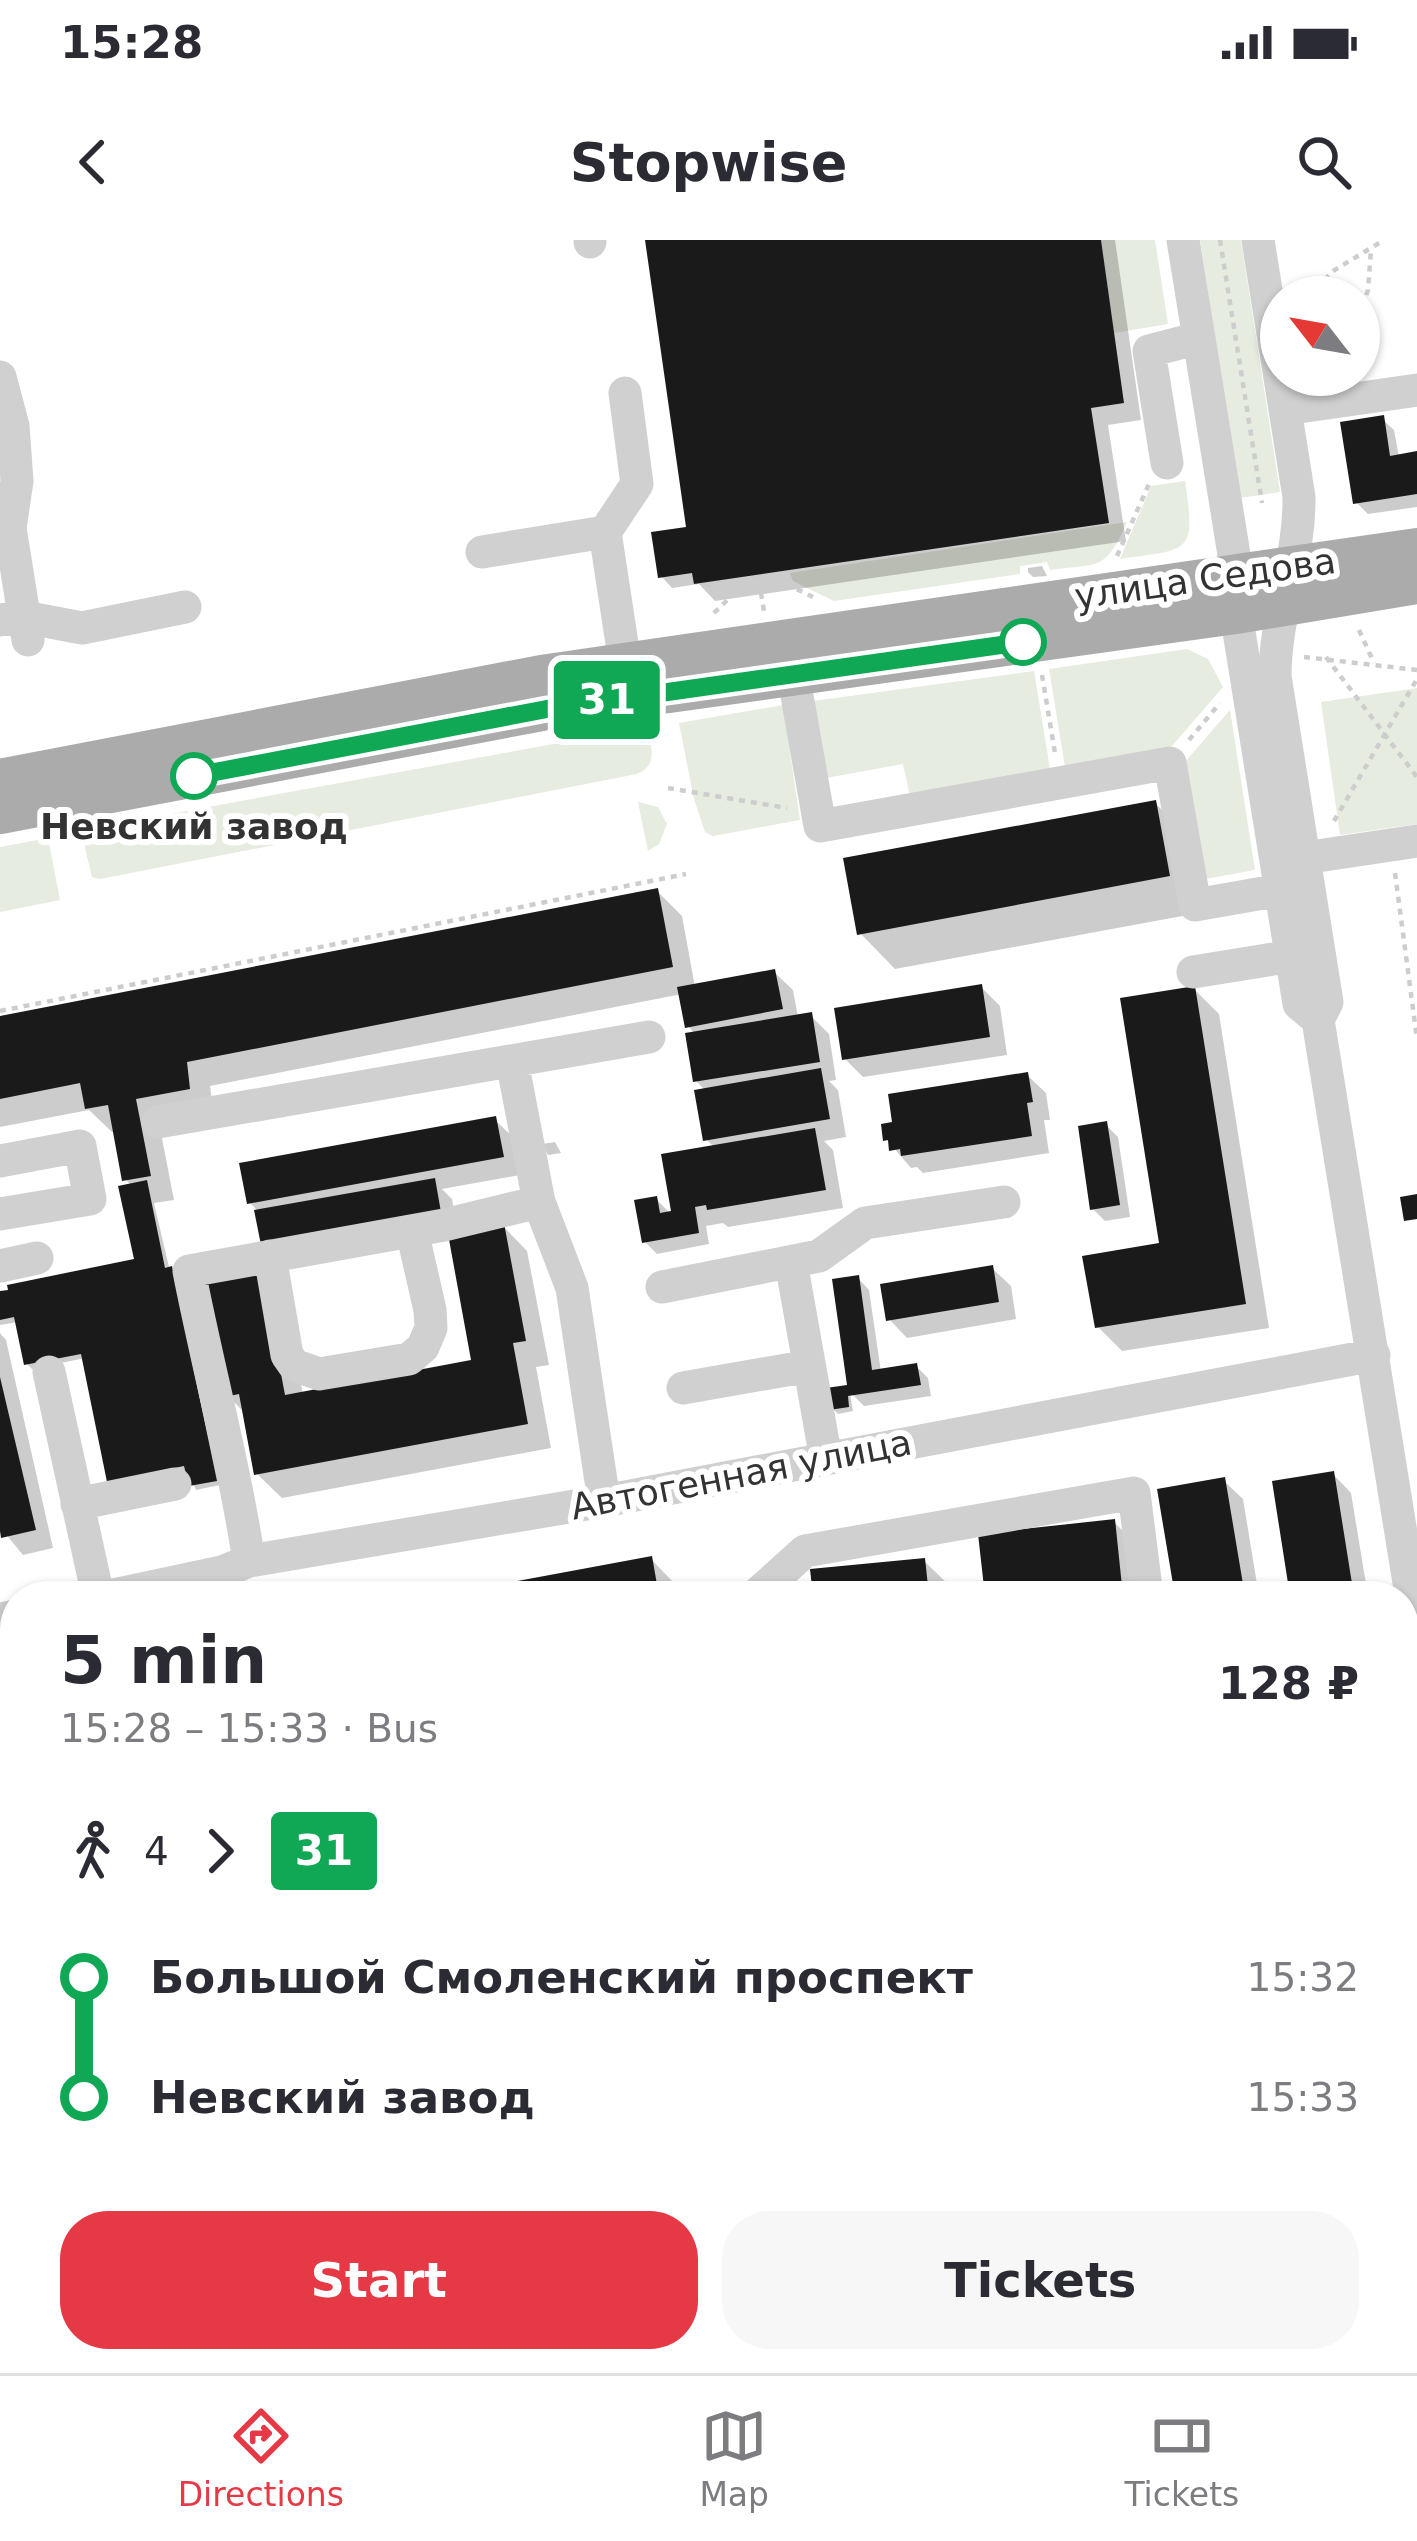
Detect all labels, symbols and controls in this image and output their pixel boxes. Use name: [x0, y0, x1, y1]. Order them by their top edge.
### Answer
text: 15:28: [60, 16, 203, 69]
icon: back: [60, 129, 126, 195]
icon: search: [1291, 129, 1357, 195]
text: Stopwise: [570, 131, 847, 194]
north arrow: [1260, 276, 1380, 396]
map controls: [1260, 276, 1380, 396]
street label: улица Седова: [1072, 540, 1338, 617]
unlabelled marker: [1001, 620, 1045, 664]
line badge: 31: [553, 661, 661, 739]
text: 31: [578, 675, 636, 724]
marker: Невский завод: [172, 754, 216, 798]
place label: Невский завод: [40, 806, 348, 847]
street label: Автогенная улица: [567, 1421, 915, 1528]
text: 5 min: [60, 1622, 267, 1699]
text: 128 ₽: [1218, 1657, 1359, 1710]
text: 15:28 – 15:33 · Bus: [60, 1706, 438, 1751]
icon: walk: [60, 1818, 126, 1884]
icon: forward: [187, 1818, 253, 1884]
text: 31: [295, 1826, 353, 1875]
text: 4: [144, 1829, 169, 1874]
text: Большой Смоленский проспект: [150, 1951, 973, 2004]
text: 15:32: [1247, 1955, 1359, 2000]
text: Невский завод: [150, 2071, 535, 2124]
text: 15:33: [1247, 2075, 1359, 2120]
button: Start: [60, 2211, 698, 2349]
button: Tickets: [722, 2211, 1359, 2349]
tab: Directions: [178, 2403, 344, 2514]
tab: Map: [699, 2403, 769, 2514]
tab: Tickets: [1124, 2403, 1239, 2514]

